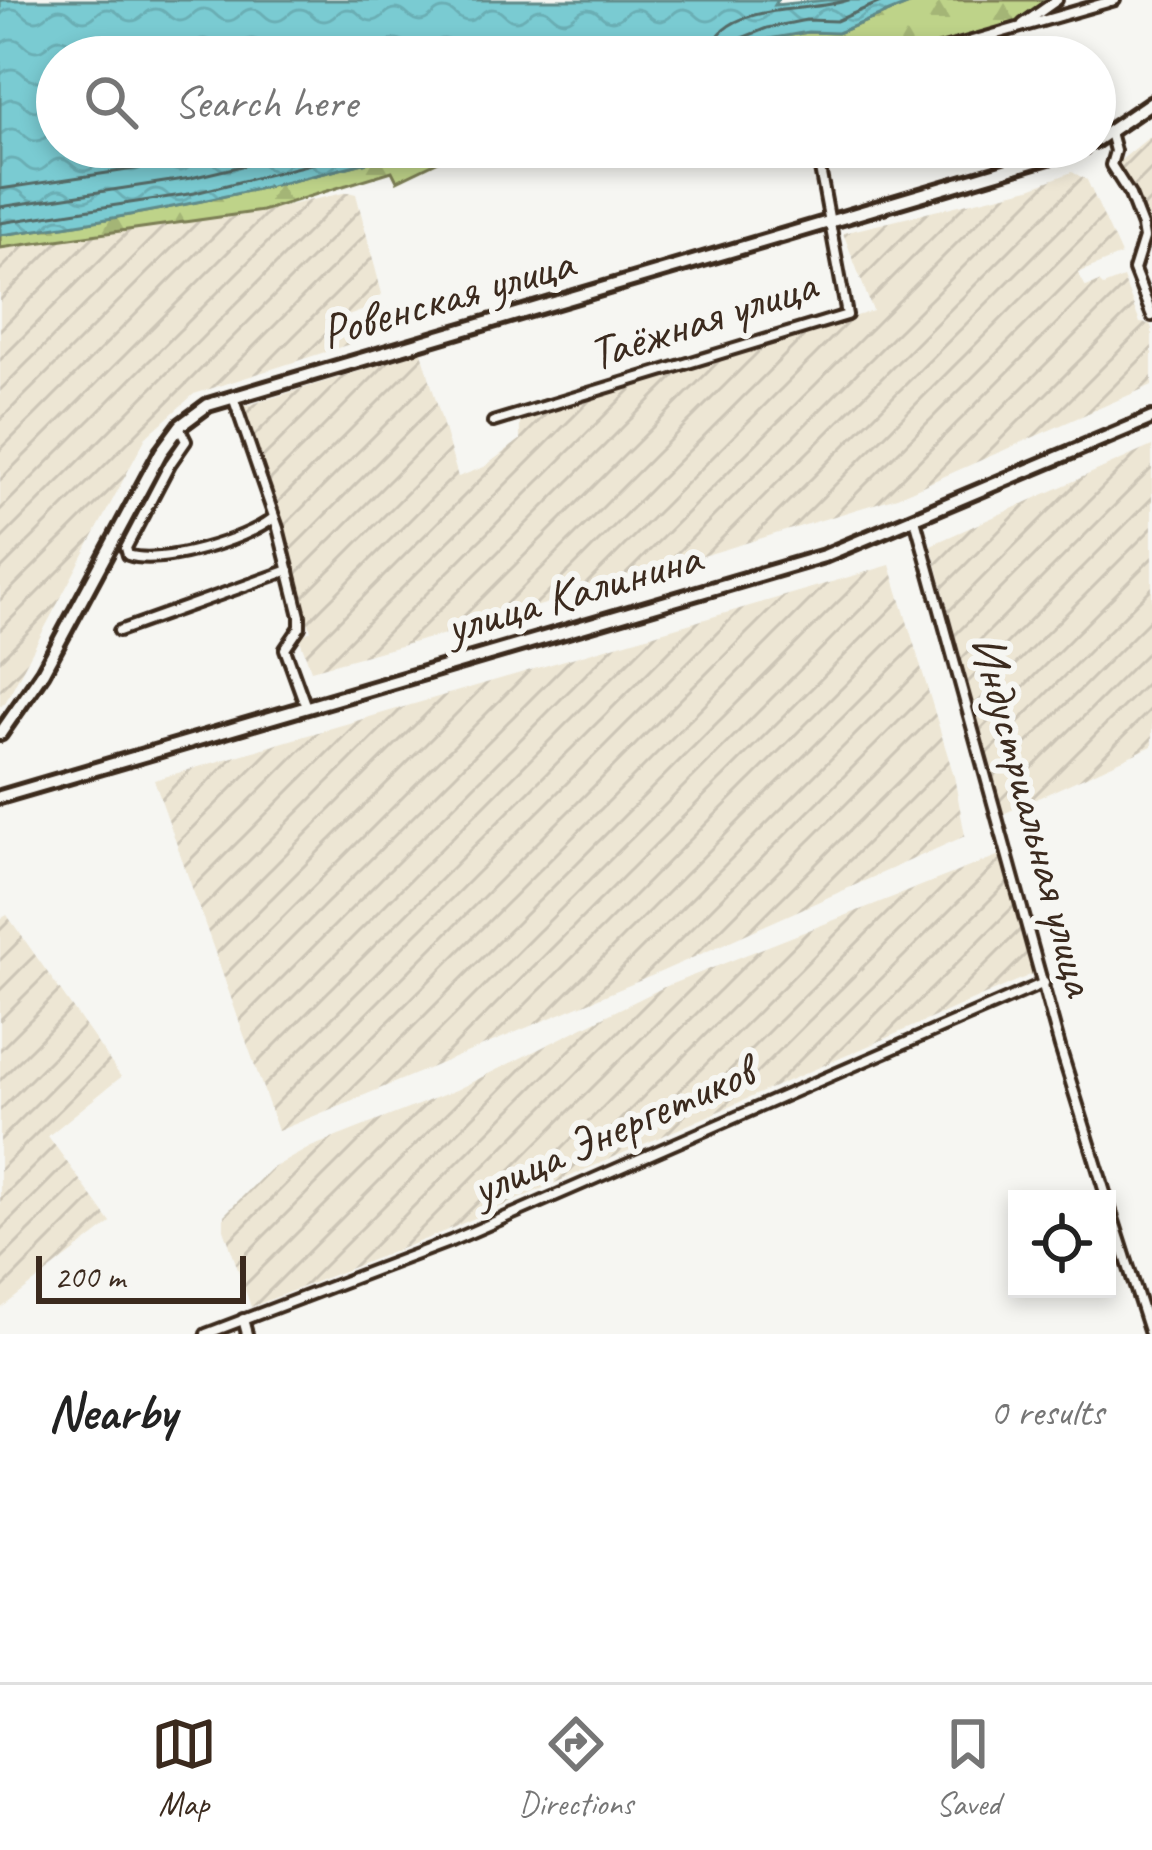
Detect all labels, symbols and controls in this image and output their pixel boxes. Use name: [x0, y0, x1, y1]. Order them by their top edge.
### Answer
search box: [36, 36, 1116, 168]
icon: search: [78, 69, 144, 135]
text: Search here: [174, 74, 357, 131]
street label: Ровенская улица: [314, 232, 583, 362]
street label: Таёжная улица: [581, 253, 826, 384]
street label: улица Калинина: [436, 526, 710, 658]
street label: Индустриальная улица: [957, 629, 1112, 1004]
street label: улица Энергетиков: [459, 1038, 770, 1220]
map controls: [1008, 1190, 1116, 1298]
button: locate: [1008, 1190, 1116, 1298]
scale bar: [36, 1250, 246, 1303]
text: 200 m: [54, 1256, 125, 1298]
text: Nearby: [48, 1380, 176, 1444]
text: 0 results: [990, 1388, 1104, 1437]
tab: Map: [151, 1711, 217, 1825]
tab: Directions: [519, 1711, 633, 1825]
tab: Saved: [935, 1711, 1001, 1825]

